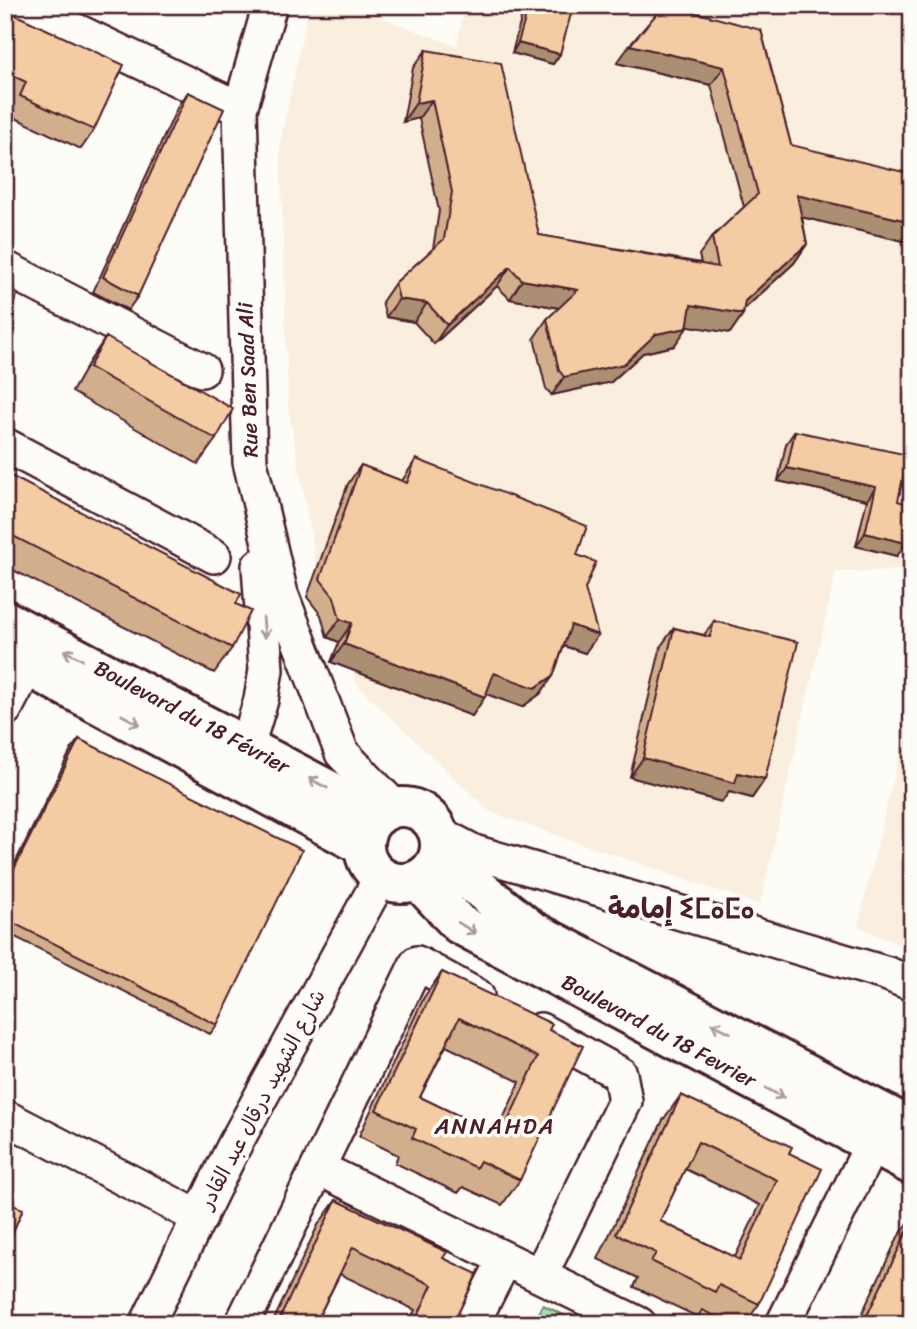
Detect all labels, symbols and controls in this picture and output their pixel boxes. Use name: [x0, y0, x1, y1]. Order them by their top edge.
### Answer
street label: Rue Ben Saad Ali: [226, 301, 270, 458]
one-way arrow: [258, 616, 271, 639]
one-way arrow: [63, 648, 84, 661]
street label: Boulevard du 18 Février: [87, 649, 298, 785]
one-way arrow: [120, 713, 140, 727]
one-way arrow: [308, 776, 329, 790]
district label: إمامة ⵉⵎⴰⵎⴰ: [608, 884, 754, 933]
one-way arrow: [456, 921, 476, 935]
street label: Boulevard du 18 Fevrier: [554, 963, 765, 1099]
street label: شارع الشهيد درقال عبد القادر: [187, 982, 336, 1218]
one-way arrow: [711, 1021, 732, 1035]
one-way arrow: [764, 1087, 785, 1100]
district label: ANNAHDA: [433, 1106, 556, 1147]

